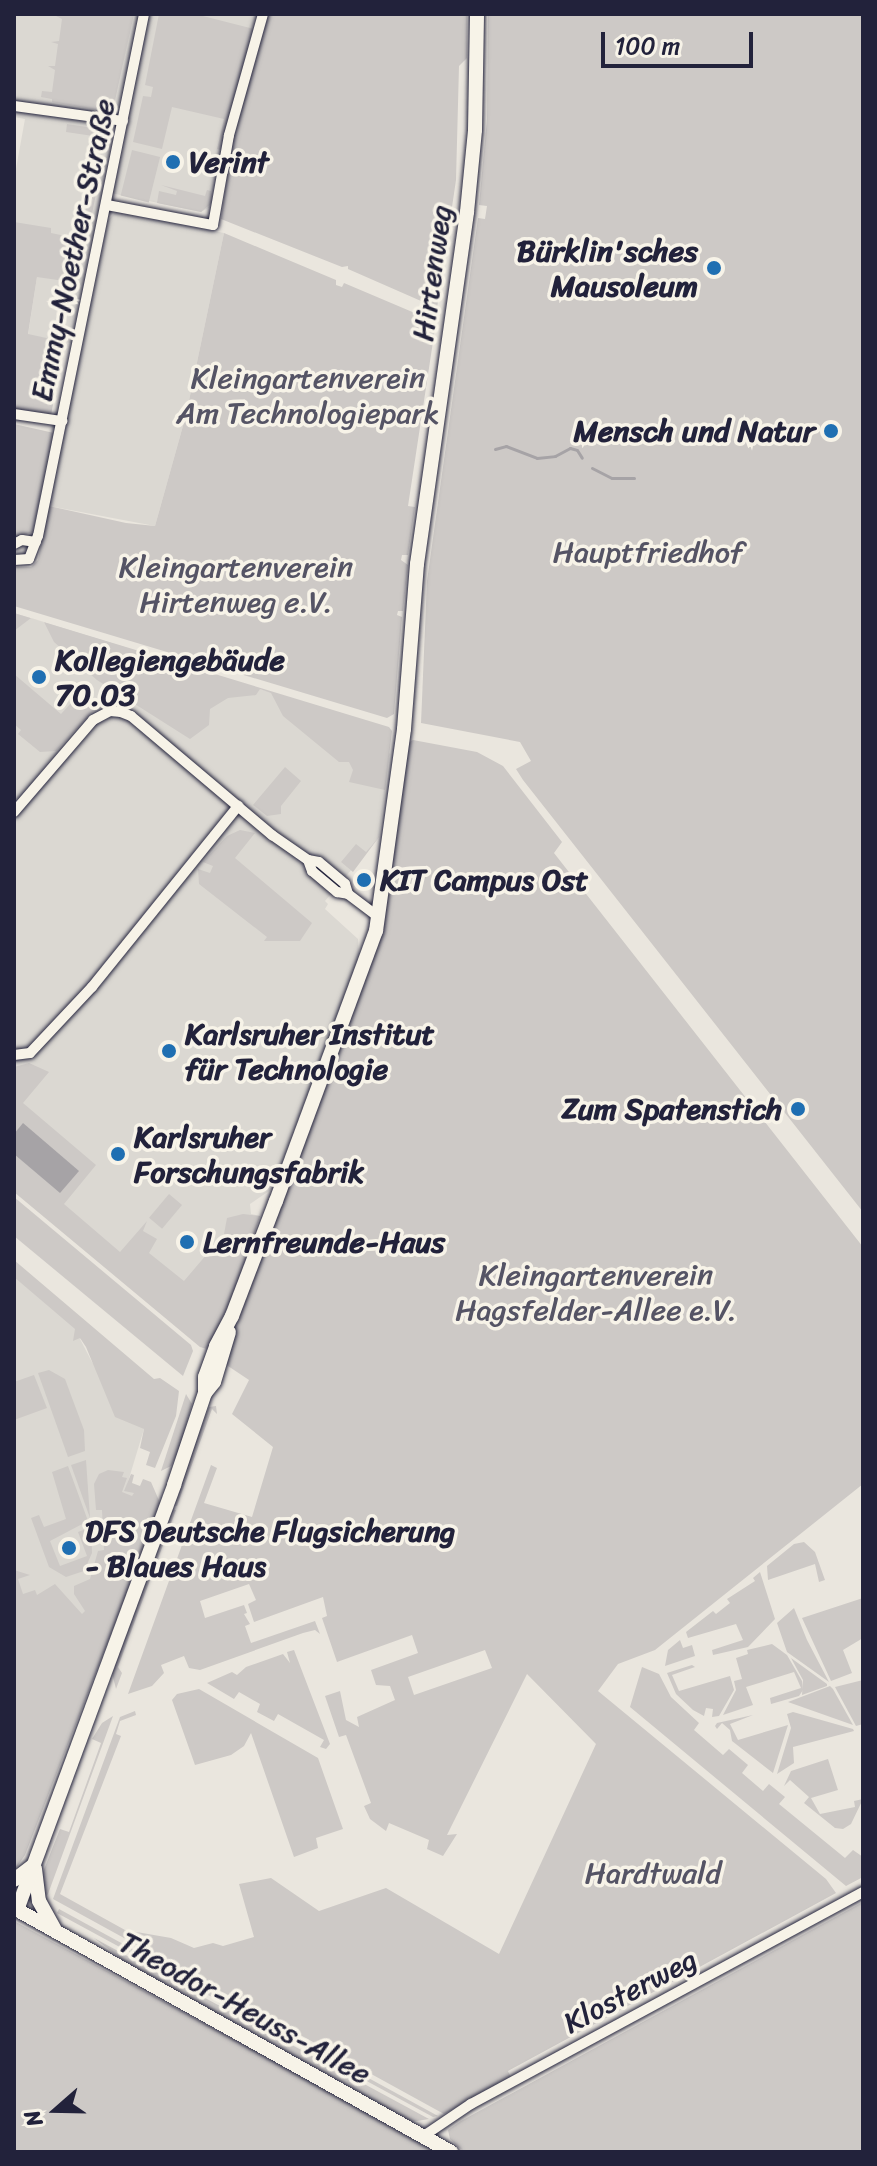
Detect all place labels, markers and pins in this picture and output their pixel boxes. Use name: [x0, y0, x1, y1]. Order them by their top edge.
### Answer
place label: Verint: [189, 144, 269, 180]
marker: Verint: [164, 153, 182, 171]
place label: Bürklin'sches Mausoleum: [517, 233, 698, 304]
marker: Bürklin'sches Mausoleum: [705, 259, 723, 277]
place label: Mensch und Natur: [573, 413, 815, 449]
marker: Mensch und Natur: [822, 422, 840, 440]
place label: Kollegiengebäude 70.03: [55, 642, 285, 712]
marker: Kollegiengebäude 70.03: [30, 668, 48, 686]
place label: KIT Campus Ost: [380, 862, 589, 898]
marker: KIT Campus Ost: [355, 871, 373, 889]
place label: Karlsruher Institut für Technologie: [185, 1016, 435, 1086]
marker: Karlsruher Institut für Technologie: [160, 1042, 178, 1060]
place label: Zum Spatenstich: [558, 1091, 782, 1127]
marker: Zum Spatenstich: [789, 1100, 807, 1118]
place label: Karlsruher Forschungsfabrik: [134, 1119, 364, 1190]
marker: Karlsruher Forschungsfabrik: [109, 1145, 127, 1163]
place label: Lernfreunde-Haus: [203, 1224, 445, 1260]
marker: Lernfreunde-Haus: [178, 1233, 196, 1251]
place label: DFS Deutsche Flugsicherung - Blaues Haus: [85, 1513, 454, 1584]
marker: DFS Deutsche Flugsicherung - Blaues Haus: [60, 1539, 78, 1557]

